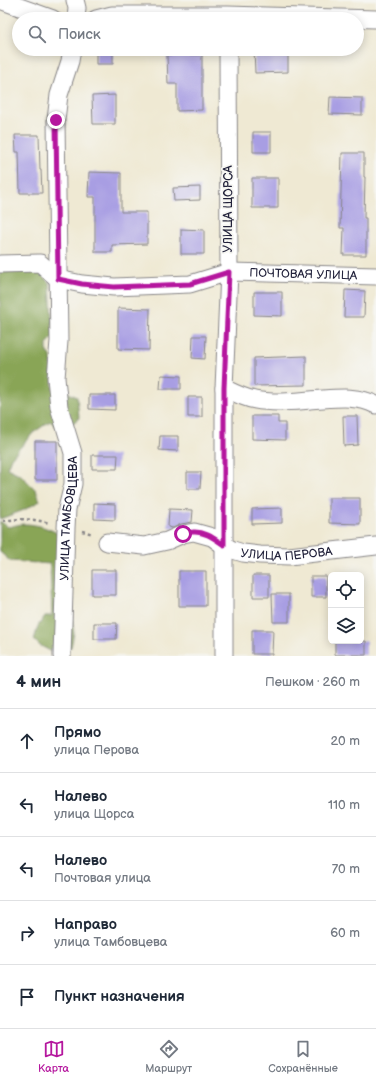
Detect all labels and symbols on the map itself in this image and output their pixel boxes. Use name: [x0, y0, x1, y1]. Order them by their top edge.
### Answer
route end: [47, 111, 65, 129]
street label: УЛИЦА ЩОРСА: [221, 165, 236, 253]
street label: ПОЧТОВАЯ УЛИЦА: [249, 265, 358, 283]
street label: УЛИЦА ТАМБОВЦЕВА: [57, 456, 81, 581]
route start: [174, 525, 192, 543]
street label: УЛИЦА ПЕРОВА: [240, 543, 334, 564]

